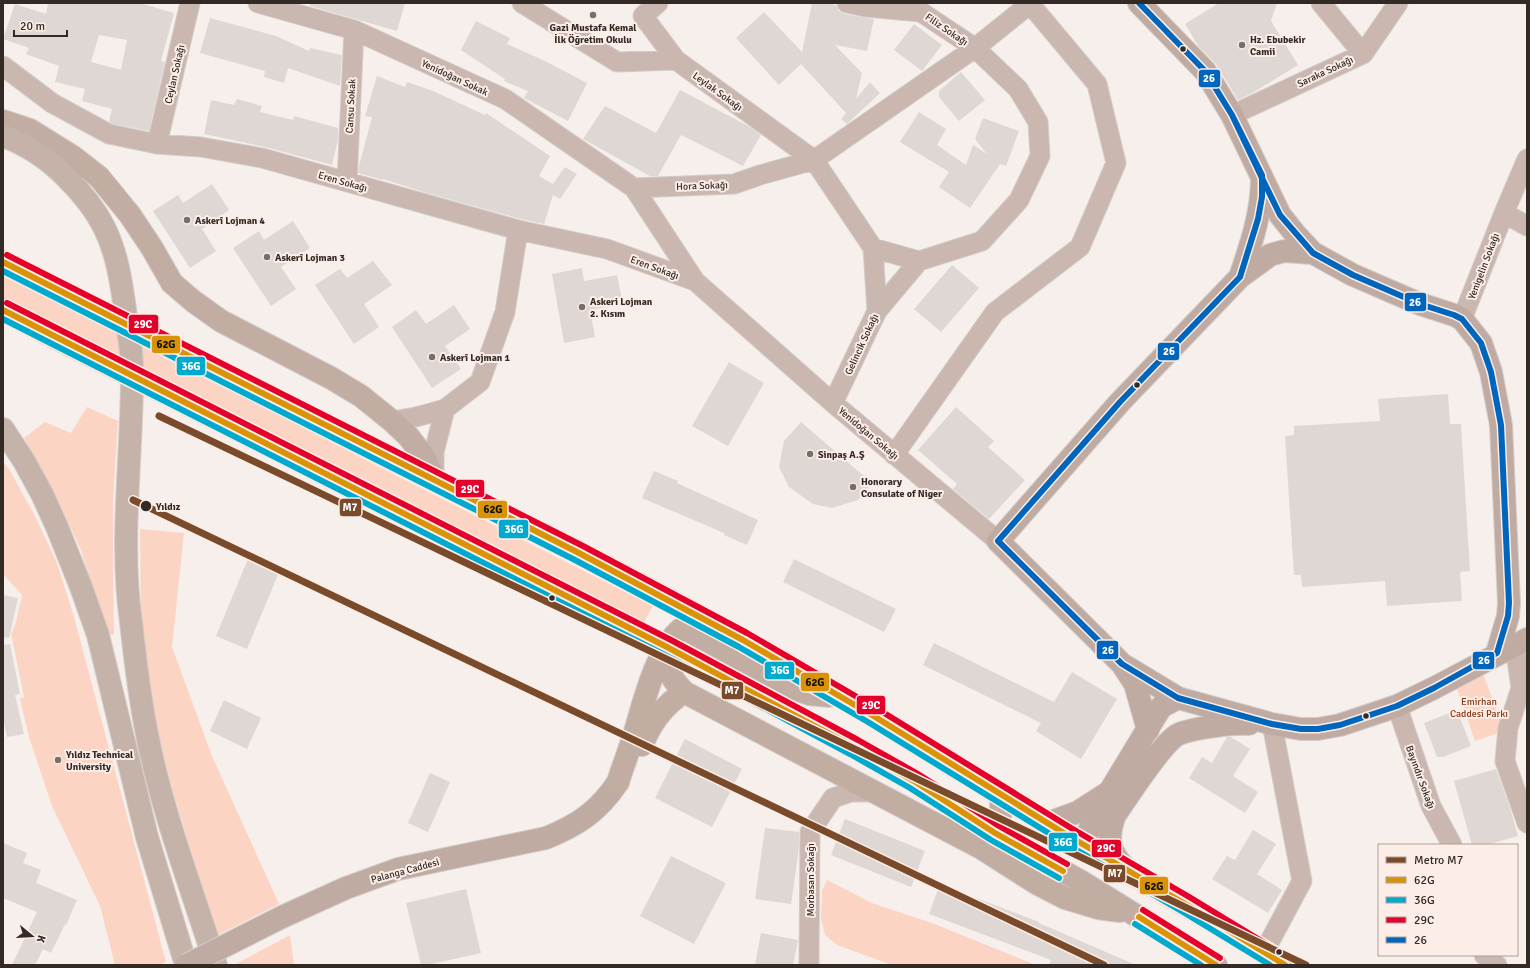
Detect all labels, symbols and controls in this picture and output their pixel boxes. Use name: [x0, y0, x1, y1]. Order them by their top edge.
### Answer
marker: Gazi Mustafa Kemal İlk Öğretim Okulu: [588, 10, 598, 20]
street label: Filiz Sokağı: [923, 11, 970, 48]
scale bar: [14, 12, 67, 38]
text: 20 m: [20, 19, 45, 34]
place label: Gazi Mustafa Kemal İlk Öğretim Okulu: [550, 22, 636, 46]
place label: Hz. Ebubekir Camii: [1250, 34, 1305, 58]
marker: Hz. Ebubekir Camii: [1237, 40, 1247, 50]
street label: Ceylan Sokağı: [162, 44, 188, 105]
unlabelled marker: [1178, 44, 1188, 54]
street label: Saraka Sokağı: [1296, 54, 1355, 90]
street label: Yenidoğan Sokak: [419, 57, 490, 99]
line badge: 26: [1198, 69, 1221, 88]
street label: Leylak Sokağı: [690, 70, 745, 114]
text: 26: [1203, 72, 1215, 85]
street label: Cansu Sokak: [344, 79, 358, 134]
street label: Eren Sokağı: [317, 169, 369, 195]
street label: Hora Sokağı: [676, 179, 728, 193]
marker: Askerî Lojman 4: [182, 215, 192, 225]
place label: Askerî Lojman 4: [195, 215, 265, 227]
street label: Yenigelin Sokağı: [1466, 232, 1502, 301]
marker: Askerî Lojman 3: [262, 252, 272, 262]
place label: Askerî Lojman 3: [275, 252, 345, 264]
street label: Eren Sokağı: [629, 254, 680, 282]
line badge: 26: [1404, 292, 1427, 312]
place label: Askeri Lojman 2. Kısım: [590, 296, 653, 320]
text: 26: [1409, 296, 1421, 309]
marker: Askeri Lojman 2. Kısım: [577, 302, 587, 312]
street label: Gelincik Sokağı: [843, 312, 881, 377]
line badge: 29C: [128, 314, 159, 334]
text: 29C: [134, 318, 153, 331]
line badge: 62G: [151, 335, 181, 354]
text: 62G: [156, 338, 176, 351]
line badge: 26: [1157, 342, 1180, 361]
text: 26: [1163, 345, 1175, 358]
marker: Askerî Lojman 1: [427, 352, 437, 362]
place label: Askerî Lojman 1: [440, 352, 510, 364]
line badge: 36G: [176, 356, 206, 376]
text: 36G: [181, 360, 201, 373]
unlabelled marker: [1132, 380, 1142, 390]
street label: Yenidoğan Sokağı: [836, 405, 901, 462]
marker: Sinpaş A.Ş: [805, 449, 815, 459]
place label: Sinpaş A.Ş: [818, 449, 865, 461]
place label: Honorary Consulate of Niger: [861, 476, 942, 500]
line badge: 29C: [455, 479, 485, 498]
marker: Honorary Consulate of Niger: [848, 482, 858, 492]
text: 29C: [461, 483, 480, 496]
line badge: M7: [339, 498, 362, 517]
marker: Yıldız: [139, 499, 153, 513]
line badge: 62G: [477, 500, 508, 519]
place label: Yıldız: [155, 501, 181, 513]
text: M7: [342, 501, 358, 514]
text: 62G: [483, 503, 503, 516]
line badge: 36G: [498, 519, 529, 539]
text: 36G: [504, 523, 524, 536]
unlabelled marker: [547, 593, 557, 603]
line badge: 26: [1096, 640, 1119, 660]
text: 26: [1102, 644, 1114, 657]
line badge: 26: [1472, 651, 1495, 670]
text: 26: [1478, 654, 1490, 667]
line badge: 36G: [764, 661, 795, 680]
text: 36G: [770, 664, 790, 677]
line badge: 62G: [800, 672, 830, 692]
text: 62G: [805, 676, 825, 689]
line badge: M7: [721, 681, 744, 700]
text: M7: [724, 684, 740, 697]
line badge: 29C: [856, 695, 886, 715]
park label: Emirhan Caddesi Parkı: [1450, 696, 1508, 720]
text: 29C: [862, 699, 881, 712]
unlabelled marker: [1361, 711, 1371, 721]
street label: Bayındır Sokağı: [1403, 744, 1437, 811]
place label: Yıldız Technical University: [65, 749, 133, 773]
marker: Yıldız Technical University: [53, 755, 63, 765]
line badge: 36G: [1048, 832, 1078, 852]
text: 36G: [1053, 836, 1073, 849]
line badge: 29C: [1091, 839, 1122, 858]
text: 29C: [1097, 842, 1116, 855]
street label: Morbasan Sokağı: [805, 843, 817, 917]
legend: [1378, 844, 1518, 956]
text: Metro M7: [1414, 853, 1463, 868]
street label: Palanga Caddesi: [370, 856, 441, 886]
line badge: M7: [1103, 864, 1126, 883]
text: M7: [1107, 867, 1123, 880]
text: 62G: [1414, 873, 1435, 888]
line badge: 62G: [1139, 876, 1169, 895]
text: 62G: [1144, 880, 1164, 893]
text: 36G: [1414, 893, 1435, 908]
text: 29C: [1414, 913, 1434, 928]
north arrow: [12, 916, 52, 956]
text: 26: [1414, 933, 1427, 948]
text: K: [34, 934, 48, 944]
unlabelled marker: [1274, 947, 1284, 957]

